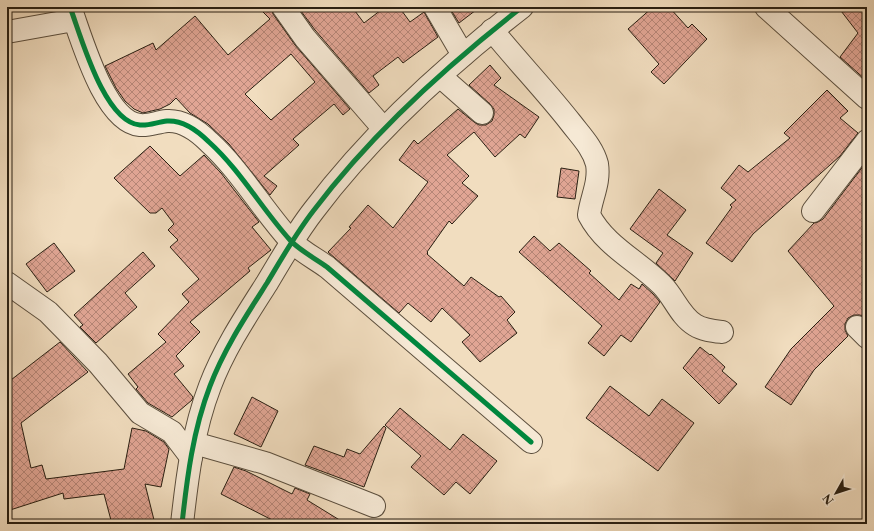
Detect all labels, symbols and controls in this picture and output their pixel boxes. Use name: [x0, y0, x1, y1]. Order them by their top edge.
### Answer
north arrow: [816, 473, 856, 513]
text: N: [820, 491, 837, 507]

